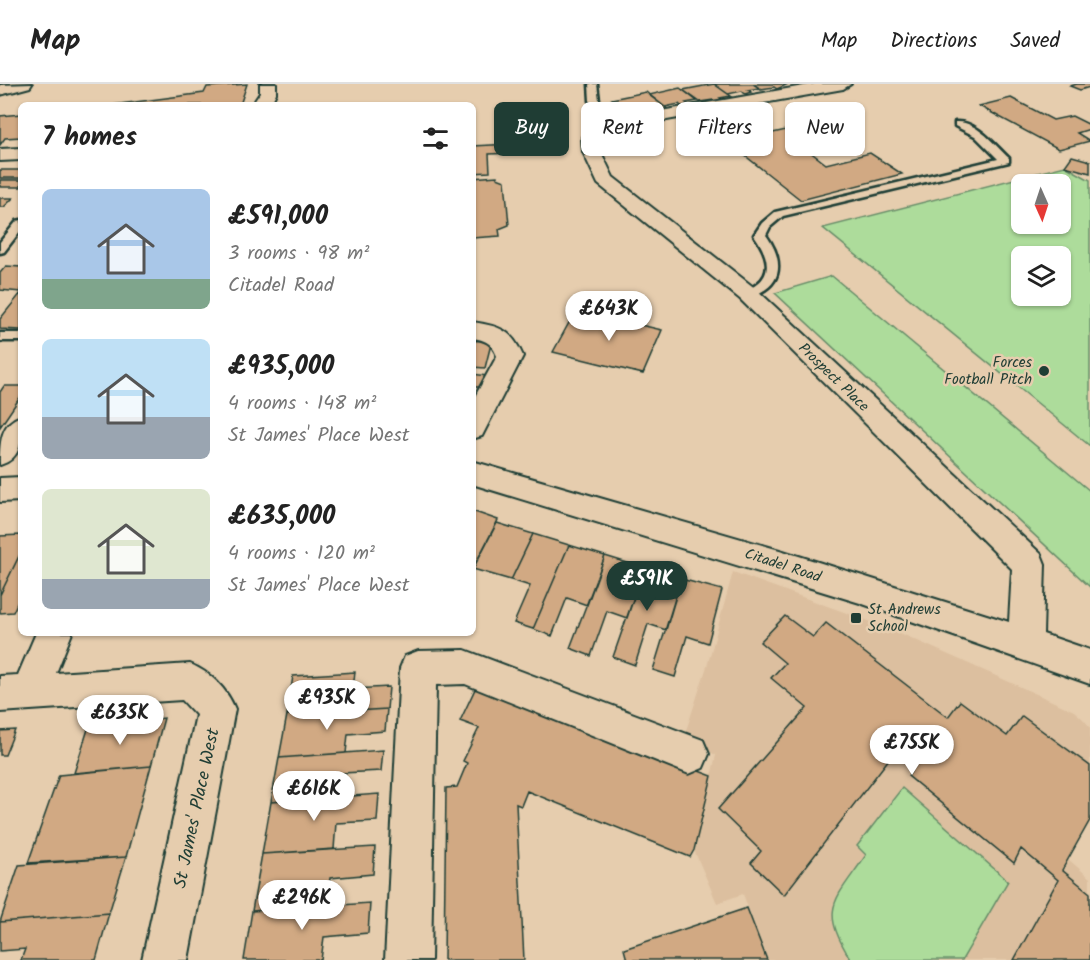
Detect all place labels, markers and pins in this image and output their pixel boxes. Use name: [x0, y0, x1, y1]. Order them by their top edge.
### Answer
pin: £643K: [567, 291, 651, 342]
place label: Forces Football Pitch: [944, 351, 1033, 392]
marker: Forces Football Pitch: [1037, 364, 1051, 378]
pin: £591K: [605, 561, 689, 612]
place label: St Andrews School: [868, 598, 941, 639]
marker: St Andrews School: [849, 611, 863, 625]
pin: £935K: [285, 680, 369, 731]
pin: £635K: [78, 695, 162, 746]
pin: £755K: [870, 725, 954, 776]
pin: £616K: [272, 771, 356, 822]
pin: £296K: [260, 880, 344, 931]

